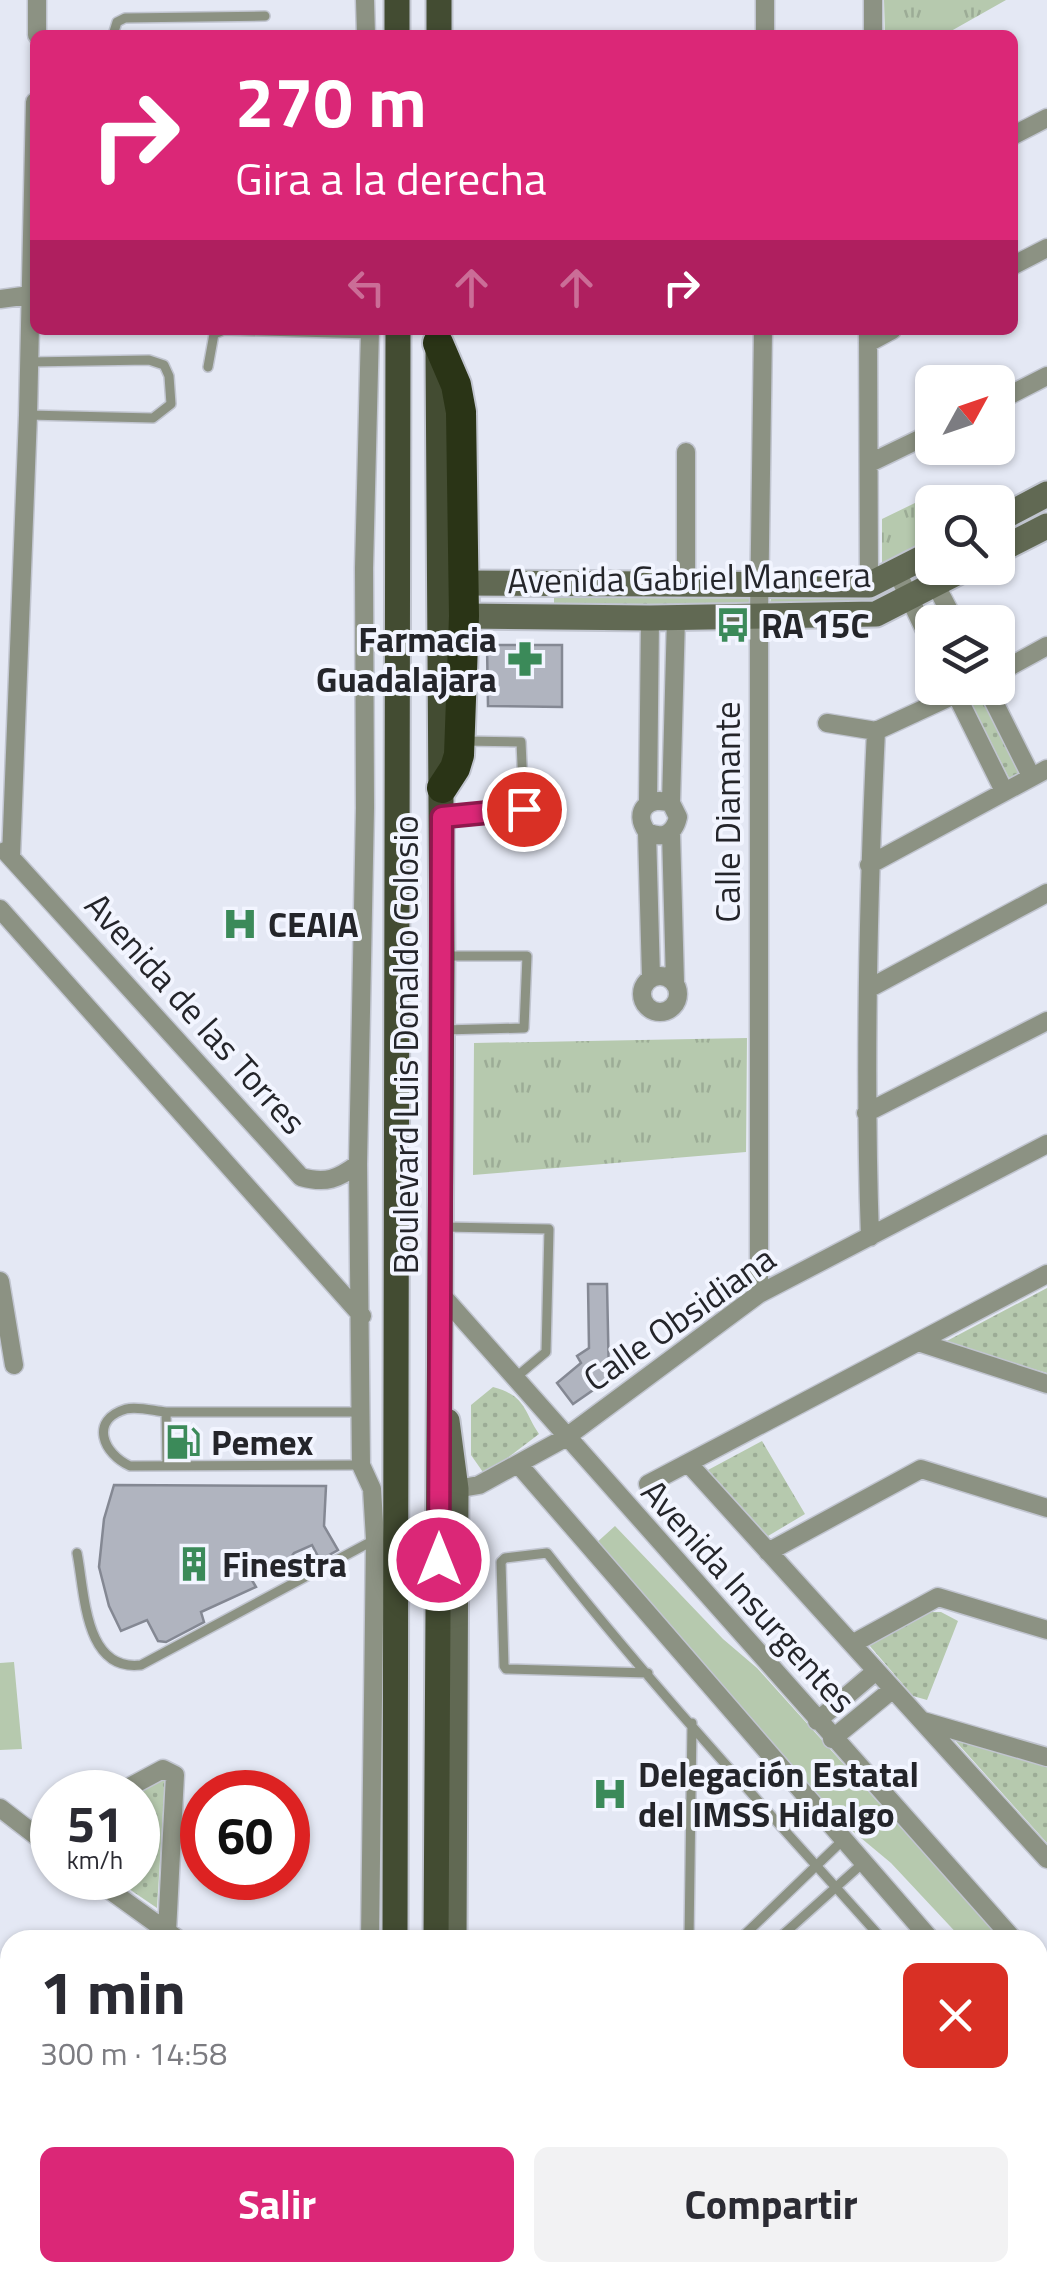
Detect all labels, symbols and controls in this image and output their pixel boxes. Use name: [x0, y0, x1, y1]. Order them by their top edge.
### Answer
text: 270 m: [235, 48, 427, 154]
icon: right: [70, 70, 200, 200]
text: Gira a la derecha: [235, 144, 547, 212]
icon: left: [339, 260, 394, 315]
icon: ahead: [444, 260, 499, 315]
icon: ahead: [549, 260, 604, 315]
icon: right: [654, 260, 709, 315]
north arrow: [915, 365, 1015, 465]
map controls: [915, 365, 1015, 705]
button: search: [915, 485, 1015, 585]
street label: Avenida Gabriel Mancera: [507, 547, 871, 607]
place label: RA 15C: [761, 598, 869, 652]
button: layers: [915, 605, 1015, 705]
bus stop icon: RA 15C: [714, 606, 752, 644]
place label: Farmacia Guadalajara: [316, 612, 497, 706]
pharmacy icon: Farmacia Guadalajara: [506, 640, 544, 678]
street label: Calle Diamante: [700, 701, 754, 923]
pin: [482, 767, 567, 852]
icon: arrive: [497, 782, 552, 837]
street label: Boulevard Luis Donaldo Colosio: [378, 815, 432, 1275]
street label: Avenida de las Torres: [72, 880, 320, 1146]
place label: CEAIA: [268, 897, 359, 951]
hospital icon: CEAIA: [221, 905, 259, 943]
street label: Calle Obsidiana: [572, 1232, 786, 1404]
place label: Pemex: [211, 1415, 314, 1469]
fuel station icon: Pemex: [164, 1423, 202, 1461]
street label: Avenida Insurgentes: [629, 1467, 869, 1725]
position arrow: [387, 1508, 491, 1612]
place label: Finestra: [222, 1537, 347, 1591]
building icon: Finestra: [175, 1545, 213, 1583]
place label: Delegación Estatal del IMSS Hidalgo: [638, 1747, 919, 1841]
speed limit sign: 60: [180, 1770, 310, 1900]
hospital icon: Delegación Estatal del IMSS Hidalgo: [591, 1775, 629, 1813]
text: 51: [67, 1785, 123, 1861]
text: km/h: [67, 1841, 123, 1879]
text: 1 min: [40, 1946, 186, 2037]
button: close: [903, 1963, 1008, 2068]
text: 300 m · 14:58: [40, 2029, 227, 2077]
button: Salir: [40, 2147, 514, 2262]
button: Compartir: [534, 2147, 1008, 2262]

